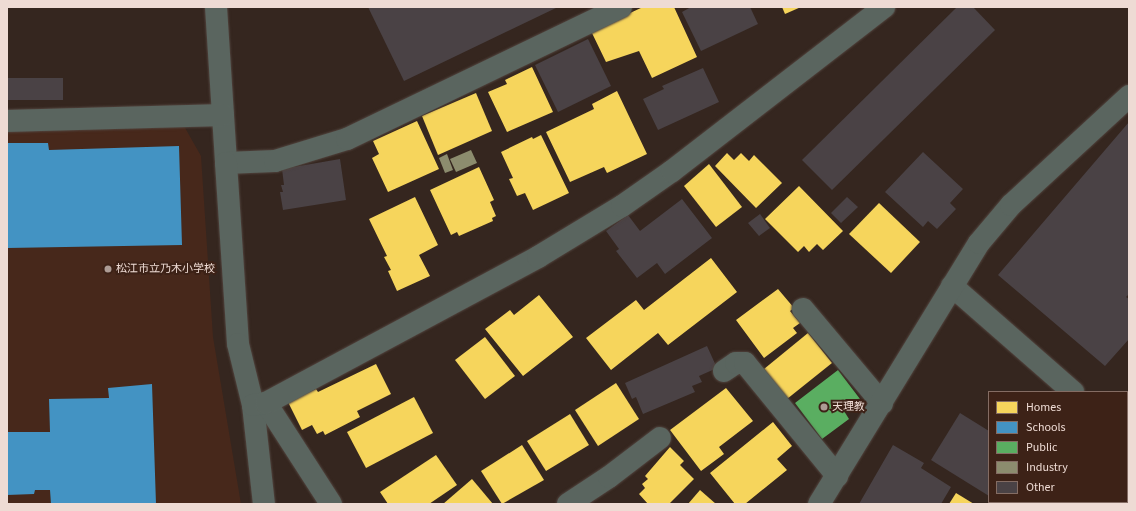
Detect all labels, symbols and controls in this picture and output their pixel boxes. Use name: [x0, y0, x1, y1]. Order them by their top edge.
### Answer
place label: 松江市立乃木小学校: [116, 262, 215, 276]
marker: 松江市立乃木小学校: [103, 264, 113, 274]
legend: [988, 391, 1128, 503]
text: Homes: [1026, 399, 1061, 416]
place label: 天理教: [832, 400, 865, 414]
marker: 天理教: [819, 402, 829, 412]
text: Schools: [1026, 419, 1066, 436]
text: Public: [1026, 439, 1057, 456]
text: Industry: [1026, 459, 1068, 476]
text: Other: [1026, 479, 1055, 496]

